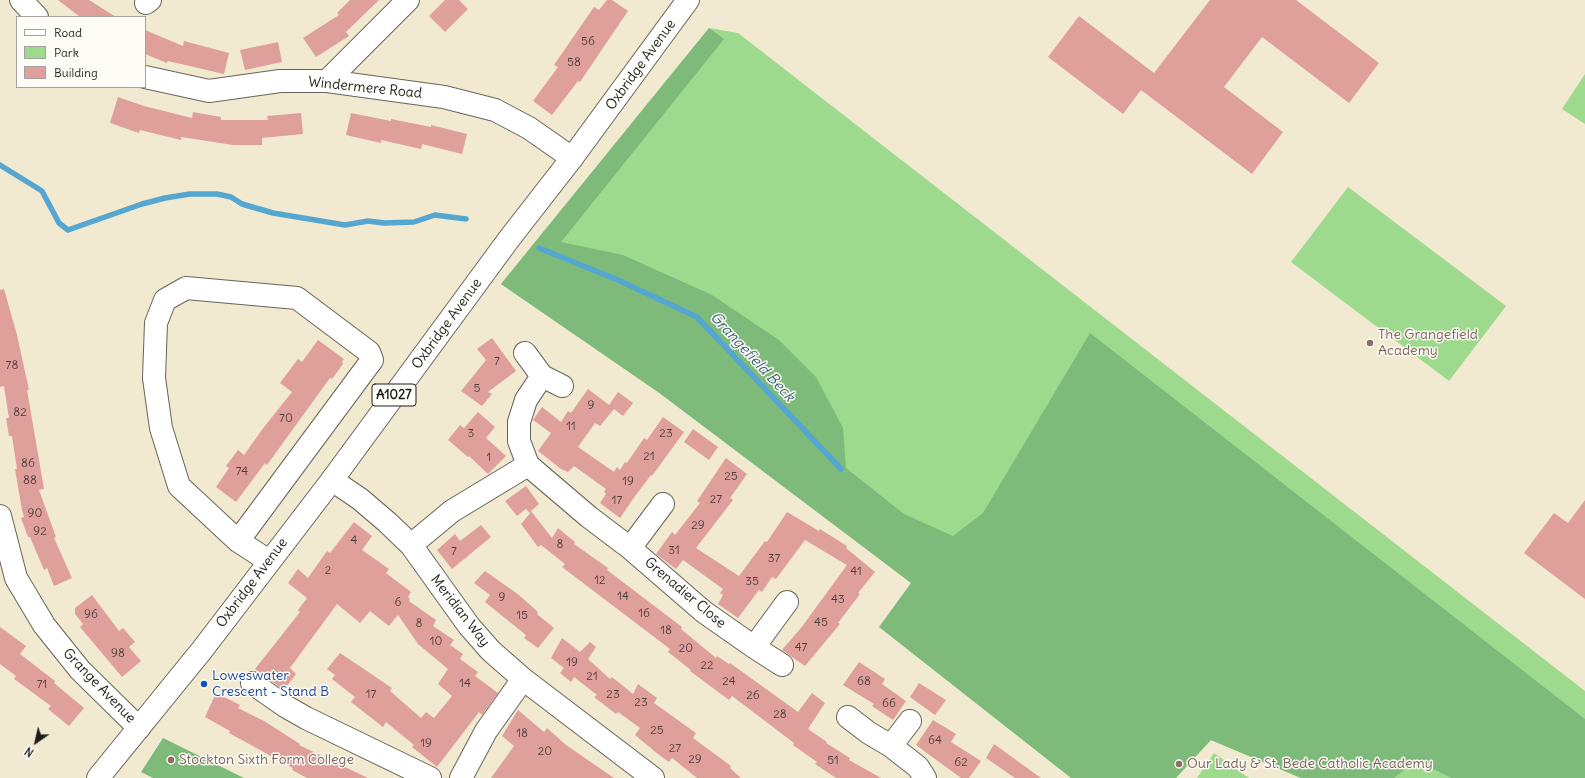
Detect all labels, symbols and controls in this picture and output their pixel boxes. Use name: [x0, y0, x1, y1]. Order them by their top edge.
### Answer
legend: [16, 16, 146, 88]
street label: Oxbridge Avenue: [602, 16, 680, 114]
text: Road: [54, 25, 82, 40]
house number: 56: [581, 35, 595, 49]
text: Park: [54, 45, 79, 60]
house number: 58: [567, 56, 581, 70]
text: Building: [54, 65, 98, 80]
street label: Windermere Road: [307, 74, 423, 102]
street label: Oxbridge Avenue: [408, 275, 486, 373]
water label: Grangefield Beck: [706, 309, 798, 405]
place label: The Grangefield Academy: [1378, 327, 1478, 360]
marker: The Grangefield Academy: [1365, 338, 1375, 348]
house number: 7: [494, 355, 500, 369]
house number: 78: [6, 359, 18, 373]
house number: 5: [474, 382, 480, 396]
road number: A1027: [372, 384, 416, 406]
house number: 9: [588, 399, 594, 413]
house number: 82: [13, 406, 27, 420]
house number: 70: [279, 412, 293, 426]
house number: 11: [566, 420, 576, 434]
house number: 3: [468, 427, 474, 441]
house number: 23: [659, 427, 673, 441]
house number: 21: [643, 450, 655, 464]
house number: 1: [487, 451, 491, 465]
house number: 86: [21, 457, 35, 471]
house number: 74: [236, 465, 248, 479]
house number: 25: [724, 470, 738, 484]
house number: 88: [23, 474, 37, 488]
house number: 19: [622, 475, 634, 489]
house number: 27: [710, 493, 722, 507]
house number: 17: [612, 494, 622, 508]
house number: 90: [28, 507, 42, 521]
house number: 29: [691, 519, 705, 533]
house number: 92: [33, 525, 47, 539]
house number: 4: [351, 534, 357, 548]
street label: Oxbridge Avenue: [213, 535, 291, 631]
house number: 8: [557, 538, 563, 552]
house number: 31: [668, 544, 680, 558]
house number: 7: [451, 545, 457, 559]
house number: 37: [768, 552, 780, 566]
street label: Grenadier Close: [641, 554, 729, 632]
house number: 2: [325, 564, 331, 578]
house number: 41: [850, 565, 862, 579]
street label: Meridian Way: [427, 572, 493, 650]
house number: 12: [594, 574, 606, 588]
house number: 35: [745, 575, 759, 589]
house number: 14: [617, 590, 629, 604]
house number: 9: [499, 591, 505, 605]
house number: 43: [831, 593, 845, 607]
house number: 6: [395, 596, 401, 610]
house number: 16: [638, 607, 650, 621]
house number: 96: [84, 608, 98, 622]
house number: 15: [516, 609, 528, 623]
house number: 45: [814, 616, 828, 630]
house number: 8: [416, 617, 422, 631]
house number: 18: [660, 624, 672, 638]
house number: 10: [430, 635, 442, 649]
house number: 47: [795, 641, 807, 655]
house number: 20: [679, 642, 693, 656]
street label: Grange Avenue: [59, 645, 139, 727]
house number: 98: [111, 647, 125, 661]
house number: 19: [566, 656, 578, 670]
house number: 22: [700, 659, 714, 673]
place label: Loweswater Crescent - Stand B: [212, 668, 329, 700]
house number: 21: [586, 670, 598, 684]
house number: 24: [722, 675, 736, 689]
house number: 68: [857, 675, 871, 689]
house number: 14: [459, 677, 471, 691]
house number: 71: [37, 678, 47, 692]
marker: Loweswater Crescent - Stand B: [199, 679, 209, 689]
house number: 17: [366, 688, 376, 702]
house number: 23: [606, 688, 620, 702]
house number: 26: [746, 689, 760, 703]
house number: 23: [634, 696, 648, 710]
house number: 66: [882, 697, 896, 711]
house number: 28: [773, 708, 787, 722]
north arrow: [16, 722, 56, 762]
house number: 25: [650, 724, 664, 738]
house number: 18: [516, 727, 528, 741]
house number: 64: [928, 734, 942, 748]
house number: 19: [420, 737, 432, 751]
house number: 27: [669, 742, 681, 756]
text: N: [22, 744, 36, 760]
house number: 20: [538, 745, 552, 759]
place label: Stockton Sixth Form College: [179, 752, 354, 768]
house number: 29: [688, 753, 702, 767]
house number: 51: [827, 754, 839, 768]
marker: Stockton Sixth Form College: [166, 755, 176, 765]
house number: 62: [954, 756, 968, 770]
place label: Our Lady & St. Bede Catholic Academy: [1187, 756, 1433, 772]
marker: Our Lady & St. Bede Catholic Academy: [1174, 759, 1184, 769]

